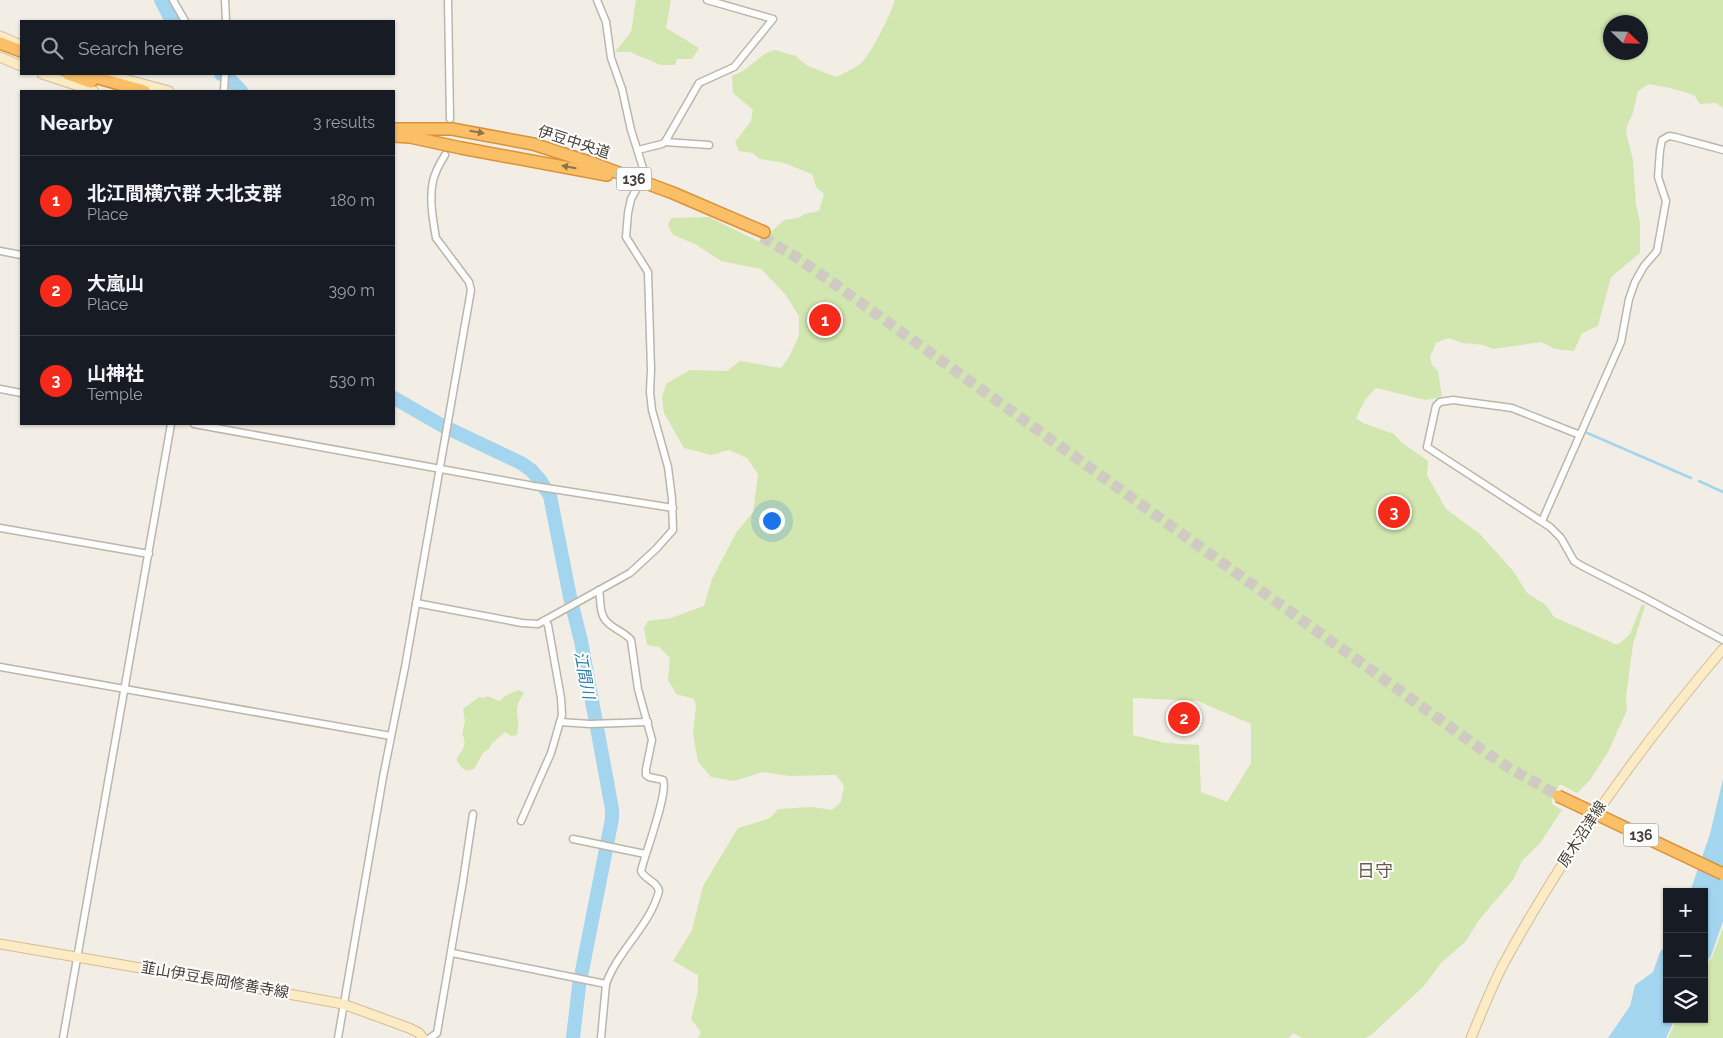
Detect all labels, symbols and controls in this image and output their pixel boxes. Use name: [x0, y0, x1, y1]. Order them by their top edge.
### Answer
north arrow: [1603, 15, 1648, 60]
search box: [20, 20, 395, 75]
icon: search: [38, 34, 66, 62]
text: Search here: [78, 37, 184, 59]
text: Nearby: [40, 110, 113, 135]
text: 3 results: [313, 113, 375, 132]
street label: 伊豆中央道: [536, 122, 612, 162]
one-way arrow: [470, 129, 486, 137]
one-way arrow: [561, 163, 576, 171]
road number: 136: [616, 168, 652, 190]
text: 北江間横穴群 大北支群: [87, 182, 282, 204]
text: 1: [52, 191, 60, 210]
text: 180 m: [330, 191, 375, 210]
text: Place: [87, 205, 128, 224]
text: 大嵐山: [87, 272, 144, 294]
text: 2: [51, 281, 61, 300]
text: 390 m: [329, 281, 375, 300]
text: Place: [87, 295, 128, 314]
pin: 1: [809, 301, 841, 339]
text: 山神社: [87, 362, 144, 384]
text: 3: [52, 371, 60, 390]
text: 530 m: [329, 371, 375, 390]
text: Temple: [87, 385, 143, 404]
pin: 3: [1378, 493, 1410, 531]
your location: [759, 508, 785, 534]
water label: 江間川: [571, 650, 599, 702]
pin: 2: [1168, 699, 1200, 737]
street label: 原木沼津線: [1554, 798, 1610, 870]
road number: 136: [1624, 824, 1658, 846]
district label: 日守: [1357, 860, 1393, 881]
map controls: [1663, 888, 1708, 1023]
button: +: [1663, 888, 1708, 933]
button: −: [1663, 933, 1708, 978]
street label: 韮山伊豆長岡修善寺線: [140, 958, 290, 1002]
button: layers: [1663, 978, 1708, 1023]

